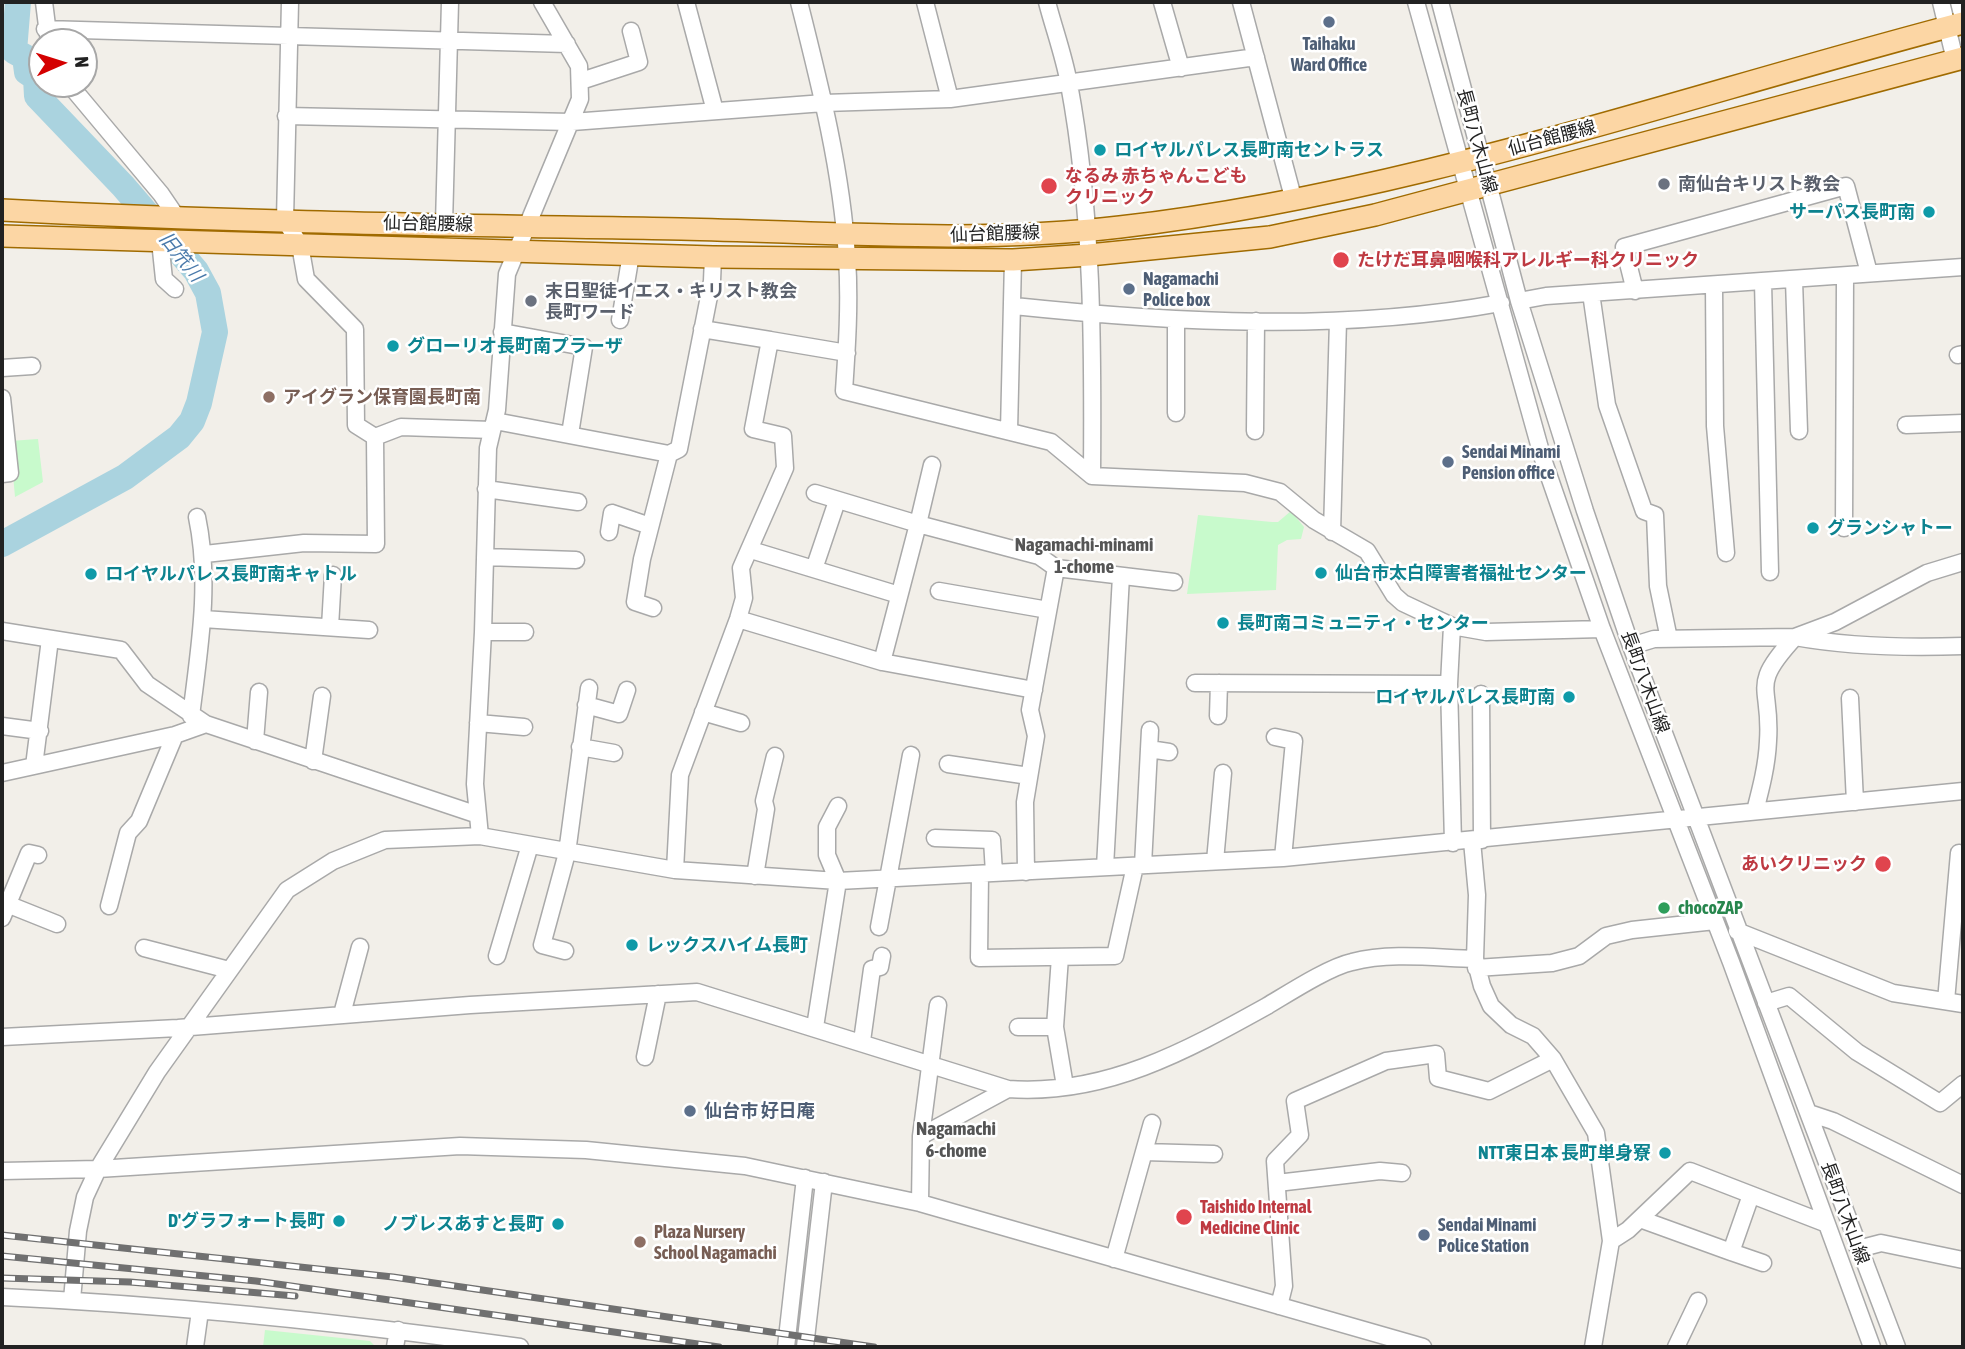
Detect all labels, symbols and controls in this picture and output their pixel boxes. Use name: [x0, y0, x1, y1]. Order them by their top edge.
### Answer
marker: Taihaku Ward Office: [1321, 14, 1337, 30]
north arrow: [28, 28, 98, 98]
place label: Taihaku Ward Office: [1291, 33, 1367, 76]
text: N: [71, 56, 93, 68]
street label: 長町八木山線: [1453, 86, 1501, 196]
street label: 仙台館腰線: [1506, 116, 1598, 160]
place label: ロイヤルパレス長町南セントラス: [1114, 139, 1384, 161]
marker: ロイヤルパレス長町南セントラス: [1092, 142, 1108, 158]
place label: なるみ 赤ちゃんこども クリニック: [1065, 165, 1247, 208]
place label: 南仙台キリスト教会: [1678, 173, 1840, 195]
marker: なるみ 赤ちゃんこども クリニック: [1039, 176, 1059, 196]
marker: 南仙台キリスト教会: [1656, 176, 1672, 192]
place label: サーパス長町南: [1789, 201, 1915, 223]
marker: サーパス長町南: [1921, 204, 1937, 220]
street label: 仙台館腰線: [383, 212, 473, 236]
street label: 仙台館腰線: [950, 222, 1040, 246]
water label: 旧笊川: [154, 228, 208, 286]
place label: たけだ耳鼻咽喉科アレルギー科クリニック: [1357, 249, 1699, 271]
marker: たけだ耳鼻咽喉科アレルギー科クリニック: [1331, 250, 1351, 270]
place label: Nagamachi Police box: [1143, 268, 1219, 310]
place label: 末日聖徒イエス・キリスト教会 長町ワード: [545, 280, 797, 322]
marker: Nagamachi Police box: [1121, 281, 1137, 297]
marker: 末日聖徒イエス・キリスト教会 長町ワード: [523, 293, 539, 309]
place label: グローリオ長町南プラーザ: [407, 335, 623, 357]
marker: グローリオ長町南プラーザ: [385, 338, 401, 354]
place label: アイグラン保育園長町南: [283, 386, 481, 408]
marker: アイグラン保育園長町南: [261, 389, 277, 405]
place label: Sendai Minami Pension office: [1462, 441, 1560, 484]
marker: Sendai Minami Pension office: [1440, 454, 1456, 470]
place label: グランシャトー: [1827, 517, 1953, 539]
marker: グランシャトー: [1805, 520, 1821, 536]
district label: Nagamachi-minami 1-chome: [1015, 534, 1153, 578]
place label: 仙台市太白障害者福祉センター: [1335, 562, 1587, 584]
place label: ロイヤルパレス長町南キャトル: [105, 563, 357, 585]
marker: 仙台市太白障害者福祉センター: [1313, 565, 1329, 581]
marker: ロイヤルパレス長町南キャトル: [83, 566, 99, 582]
place label: 長町南コミュニティ・センター: [1237, 612, 1489, 634]
marker: 長町南コミュニティ・センター: [1215, 615, 1231, 631]
street label: 長町八木山線: [1616, 628, 1674, 736]
place label: ロイヤルパレス長町南: [1375, 686, 1555, 708]
marker: ロイヤルパレス長町南: [1561, 689, 1577, 705]
place label: あいクリニック: [1741, 853, 1867, 875]
marker: あいクリニック: [1873, 854, 1893, 874]
place label: chocoZAP: [1678, 897, 1743, 919]
marker: chocoZAP: [1656, 900, 1672, 916]
place label: レックスハイム長町: [646, 934, 808, 956]
marker: レックスハイム長町: [624, 937, 640, 953]
place label: 仙台市 好日庵: [704, 1100, 814, 1122]
marker: 仙台市 好日庵: [682, 1103, 698, 1119]
district label: Nagamachi 6-chome: [916, 1118, 996, 1162]
place label: NTT東日本 長町単身寮: [1478, 1142, 1651, 1164]
marker: NTT東日本 長町単身寮: [1657, 1145, 1673, 1161]
street label: 長町八木山線: [1816, 1159, 1874, 1267]
place label: Taishido Internal Medicine Clinic: [1200, 1196, 1312, 1238]
marker: Taishido Internal Medicine Clinic: [1174, 1207, 1194, 1227]
place label: D'グラフォート長町: [168, 1210, 325, 1232]
marker: D'グラフォート長町: [331, 1213, 347, 1229]
place label: ノブレスあすと長町: [382, 1213, 544, 1235]
place label: Sendai Minami Police Station: [1438, 1214, 1536, 1256]
marker: ノブレスあすと長町: [550, 1216, 566, 1232]
place label: Plaza Nursery School Nagamachi: [654, 1221, 777, 1264]
marker: Sendai Minami Police Station: [1416, 1227, 1432, 1243]
marker: Plaza Nursery School Nagamachi: [632, 1234, 648, 1250]

